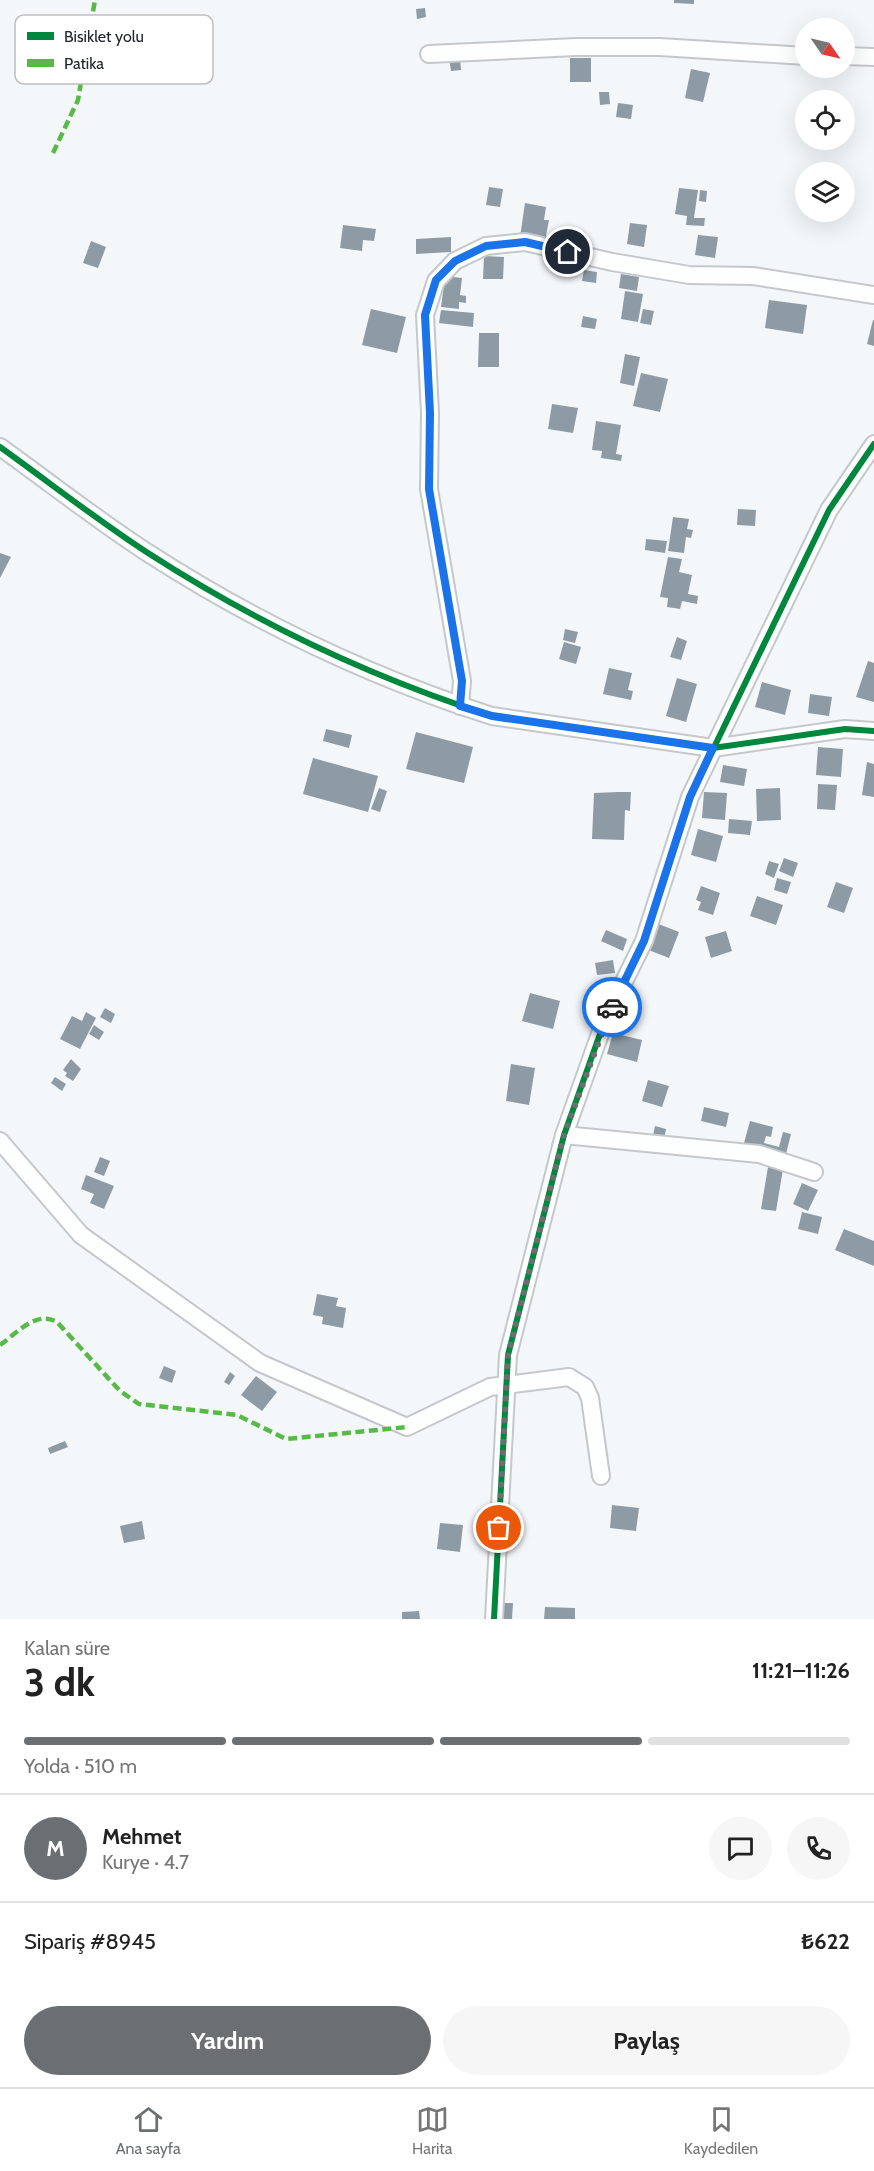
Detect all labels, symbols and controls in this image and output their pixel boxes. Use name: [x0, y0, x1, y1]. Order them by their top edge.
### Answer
legend: [15, 15, 213, 84]
north arrow: [795, 18, 855, 78]
map controls: [795, 18, 855, 222]
text: Bisiklet yolu: [64, 27, 144, 46]
text: Patika: [64, 54, 104, 73]
button: locate: [795, 90, 855, 150]
button: layers: [795, 162, 855, 222]
pin: [542, 226, 593, 277]
icon: home: [551, 235, 584, 268]
courier: [582, 977, 642, 1037]
icon: car: [596, 991, 629, 1024]
pin: [473, 1502, 524, 1553]
icon: bag: [482, 1511, 515, 1544]
text: Kalan süre: [24, 1636, 110, 1660]
text: 11:21–11:26: [752, 1657, 850, 1684]
text: 3 dk: [24, 1658, 95, 1706]
text: Yolda · 510 m: [24, 1754, 137, 1778]
button: chat: [709, 1817, 772, 1880]
button: phone: [787, 1817, 850, 1880]
text: Mehmet: [102, 1823, 182, 1850]
text: M: [46, 1835, 65, 1862]
text: Kurye · 4.7: [102, 1850, 189, 1874]
text: Sipariş #8945: [24, 1928, 156, 1955]
text: ₺622: [801, 1928, 850, 1955]
button: Yardım: [24, 2006, 431, 2075]
button: Paylaş: [443, 2006, 850, 2075]
tab: Ana sayfa: [116, 2103, 181, 2158]
tab: Harita: [412, 2103, 452, 2158]
tab: Kaydedilen: [684, 2103, 758, 2158]

